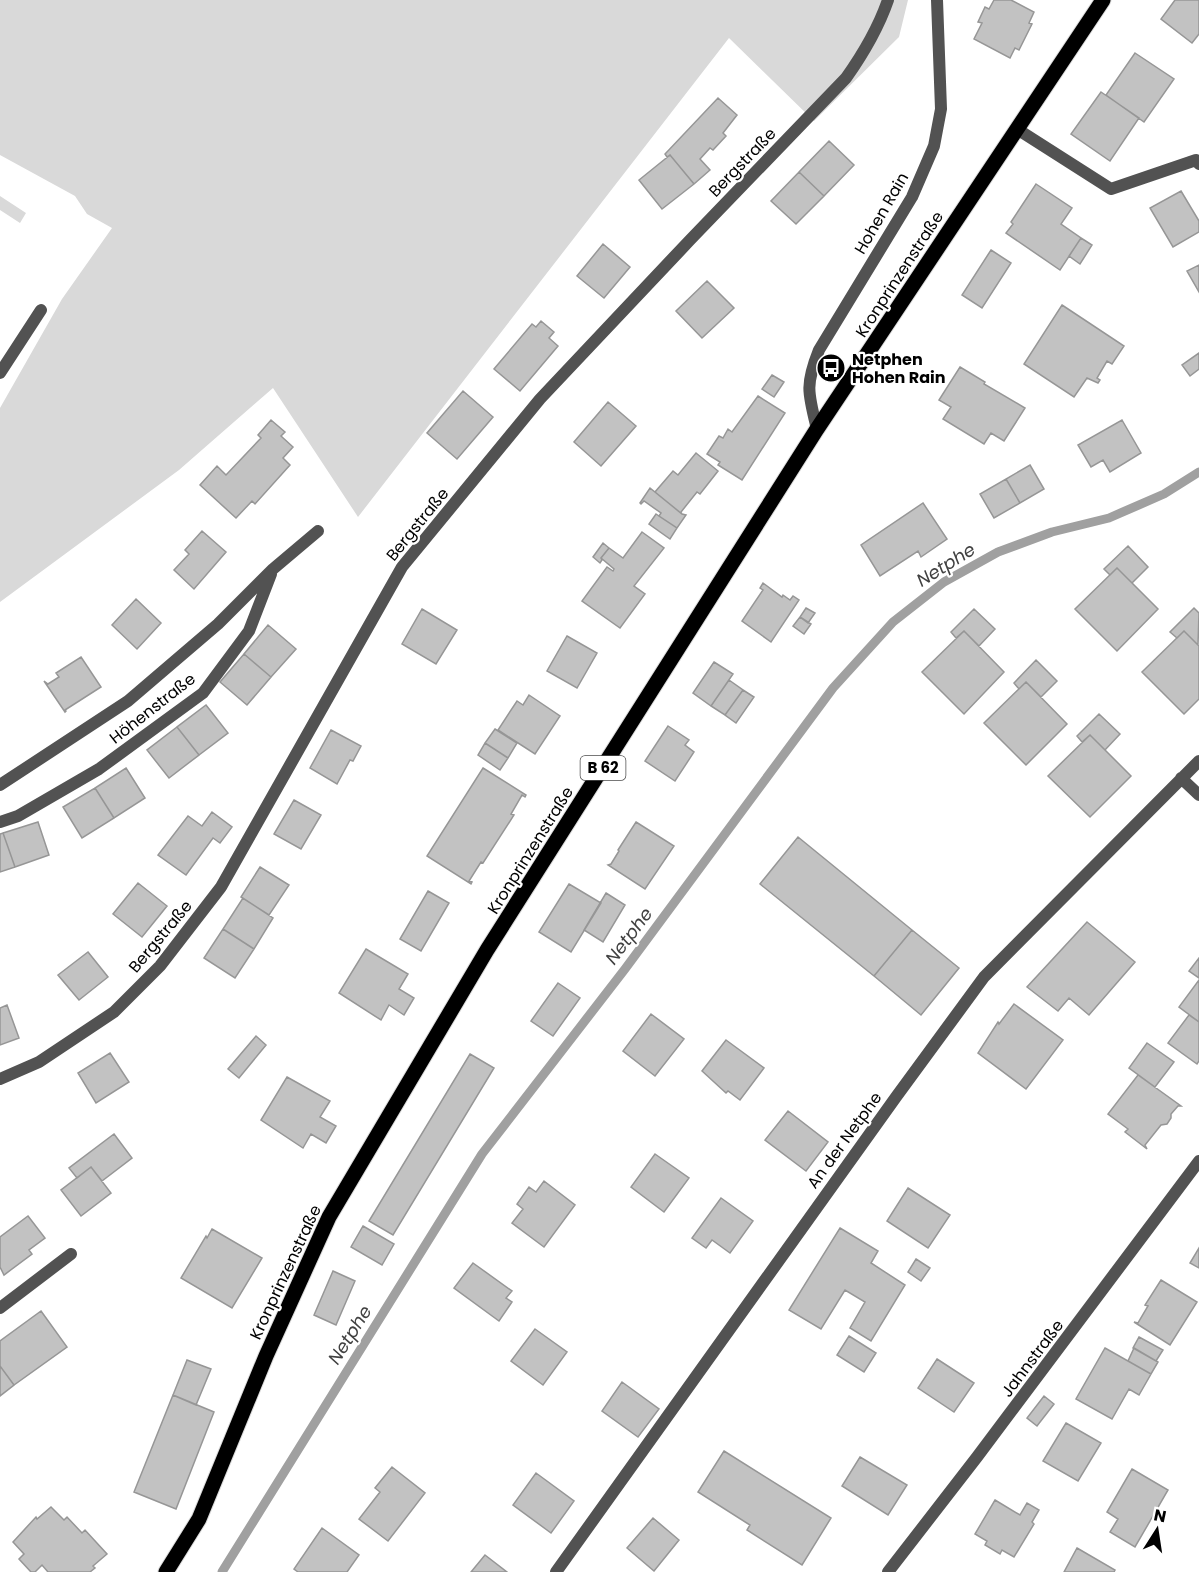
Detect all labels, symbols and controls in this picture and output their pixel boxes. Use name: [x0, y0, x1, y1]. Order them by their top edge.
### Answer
street label: Bergstraße: [703, 123, 781, 202]
street label: Hohen Rain: [849, 168, 914, 258]
street label: Kronprinzenstraße: [850, 207, 949, 342]
place label: Netphen Hohen Rain: [852, 348, 946, 389]
bus stop icon: Netphen Hohen Rain: [815, 352, 847, 384]
street label: Bergstraße: [381, 483, 454, 566]
water label: Netphe: [911, 537, 980, 592]
street label: Höhenstraße: [104, 667, 200, 749]
road number: B 62: [580, 756, 626, 780]
street label: Kronprinzenstraße: [482, 782, 579, 918]
street label: Bergstraße: [123, 895, 198, 978]
water label: Netphe: [599, 902, 658, 969]
street label: An der Netphe: [802, 1087, 887, 1193]
street label: Kronprinzenstraße: [244, 1201, 327, 1343]
water label: Netphe: [322, 1300, 377, 1369]
street label: Jahnstraße: [996, 1315, 1069, 1402]
north arrow: [1127, 1500, 1187, 1560]
text: N: [1152, 1503, 1168, 1528]

